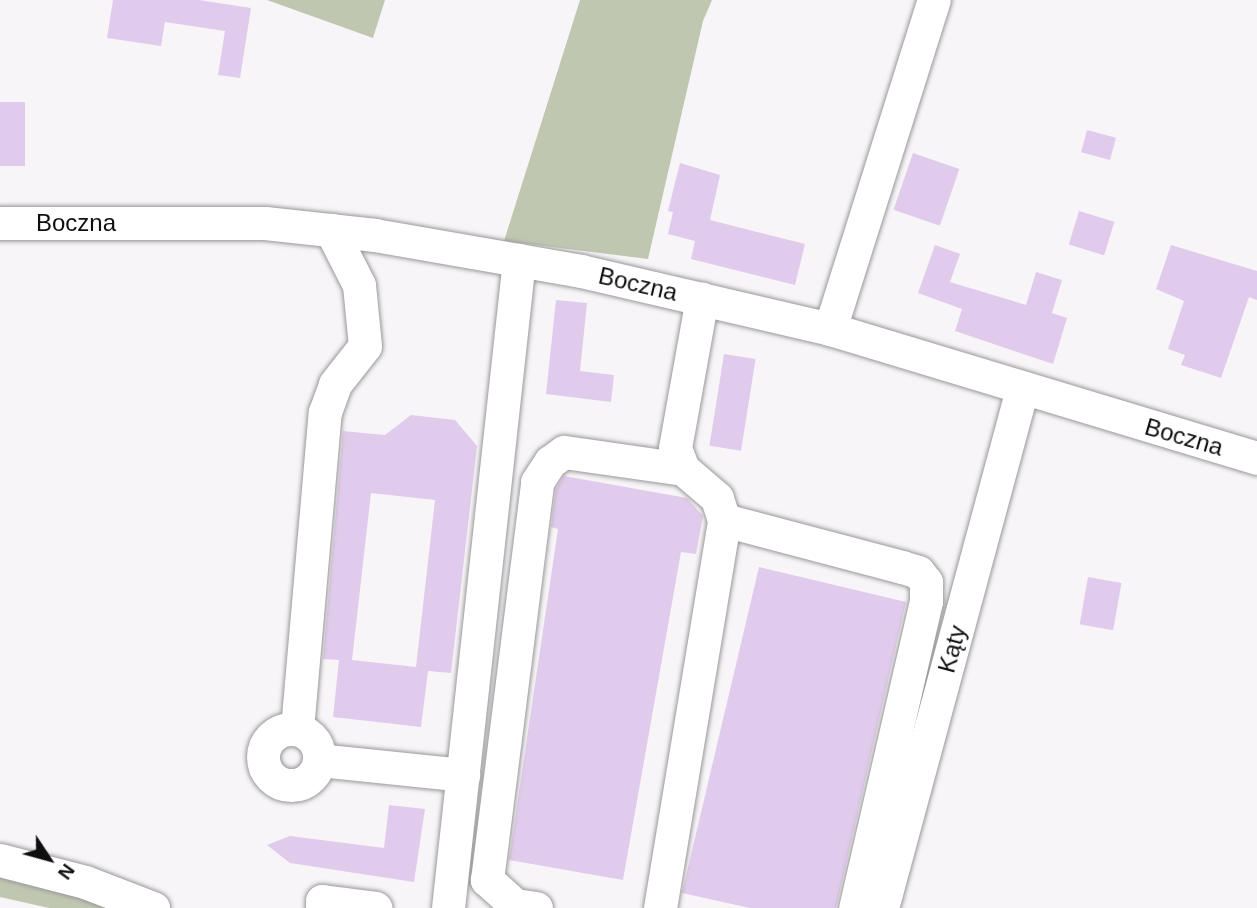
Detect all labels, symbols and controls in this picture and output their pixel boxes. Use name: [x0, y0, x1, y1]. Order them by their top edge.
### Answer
street label: Boczna: [36, 209, 116, 237]
street label: Boczna: [596, 261, 680, 307]
street label: Boczna: [1142, 412, 1226, 462]
street label: Kąty: [932, 622, 972, 676]
north arrow: [14, 824, 84, 894]
text: N: [54, 860, 79, 883]

